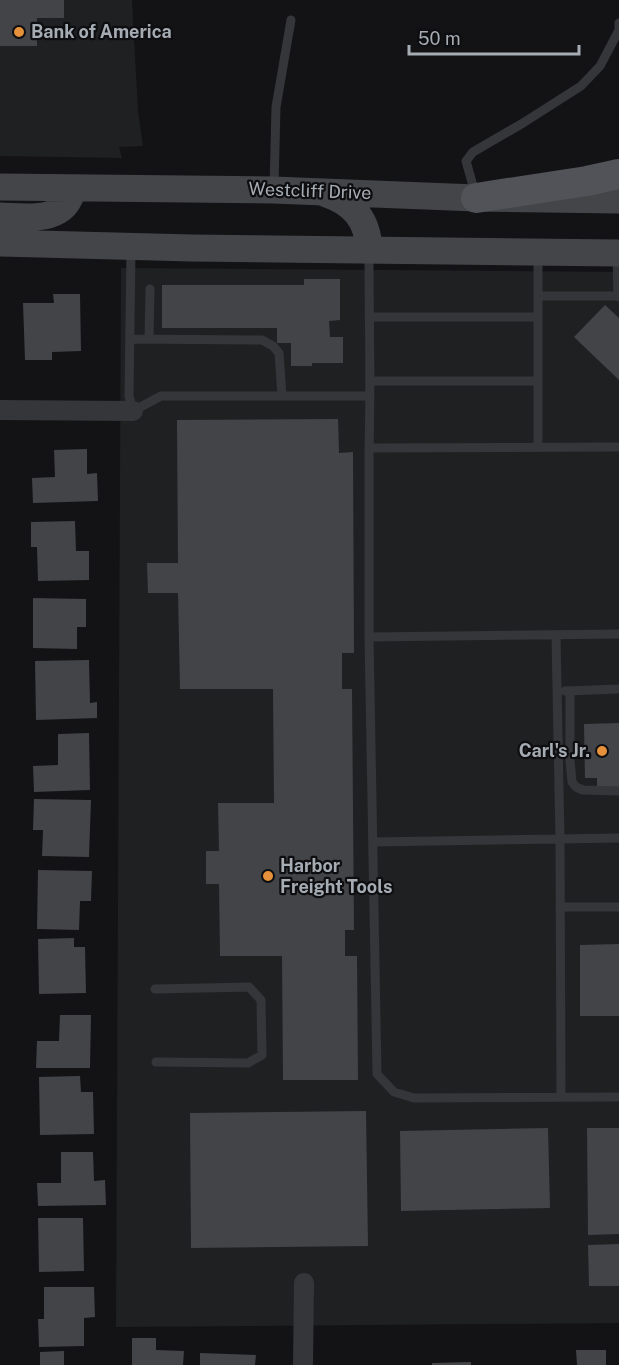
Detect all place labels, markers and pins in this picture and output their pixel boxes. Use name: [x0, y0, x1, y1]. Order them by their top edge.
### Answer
place label: Bank of America: [31, 21, 172, 42]
marker: Bank of America: [12, 25, 26, 39]
place label: Carl's Jr.: [519, 740, 590, 761]
marker: Carl's Jr.: [595, 744, 609, 758]
place label: Harbor Freight Tools: [280, 855, 392, 897]
marker: Harbor Freight Tools: [261, 869, 275, 883]

